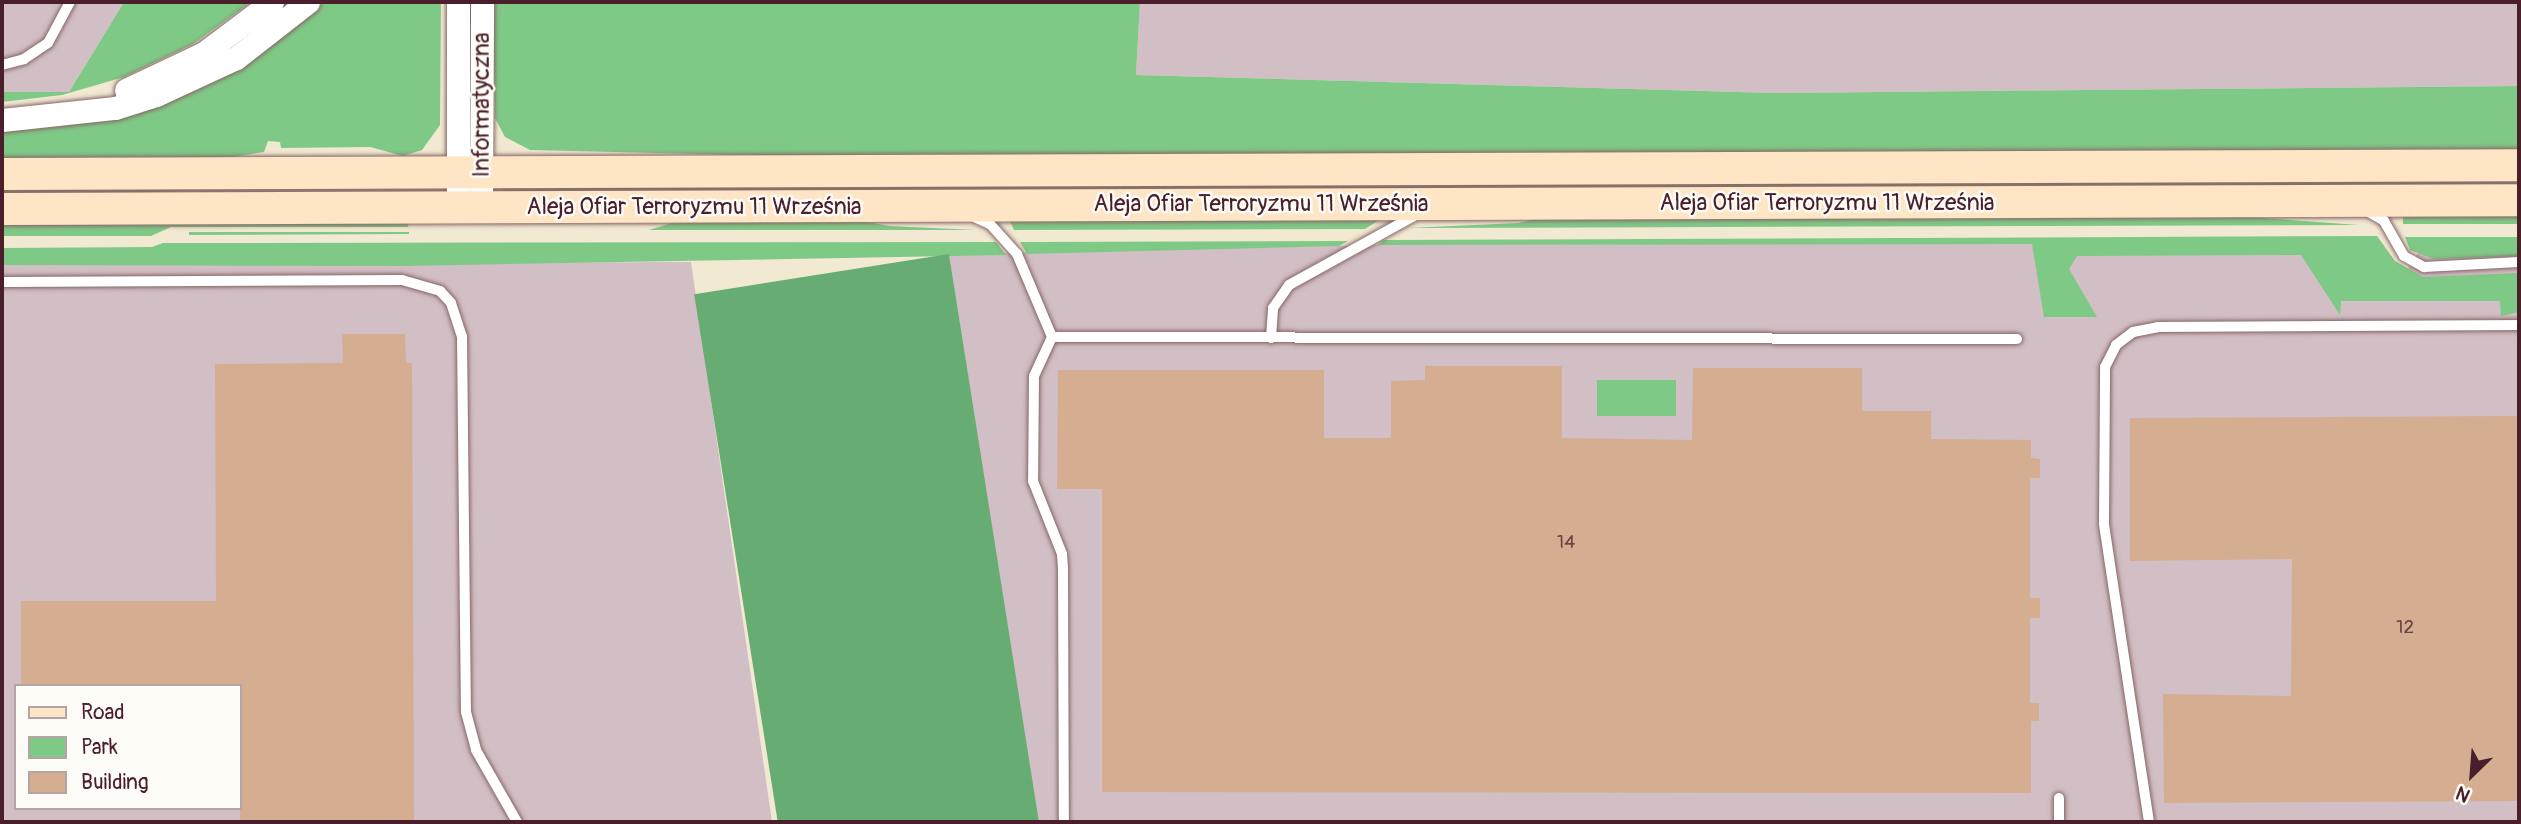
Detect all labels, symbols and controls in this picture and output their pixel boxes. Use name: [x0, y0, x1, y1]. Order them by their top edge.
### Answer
street label: Informatyczna: [468, 33, 496, 177]
street label: Aleja Ofiar Terroryzmu 11 Września: [1660, 189, 1994, 217]
street label: Aleja Ofiar Terroryzmu 11 Września: [1094, 190, 1428, 218]
street label: Aleja Ofiar Terroryzmu 11 Września: [527, 193, 861, 221]
house number: 14: [1557, 532, 1575, 554]
house number: 12: [2396, 617, 2414, 639]
legend: [14, 684, 242, 810]
text: Road: [81, 699, 125, 726]
text: Park: [81, 734, 118, 761]
north arrow: [2437, 740, 2507, 810]
text: Building: [81, 769, 148, 796]
text: N: [2452, 780, 2474, 808]

